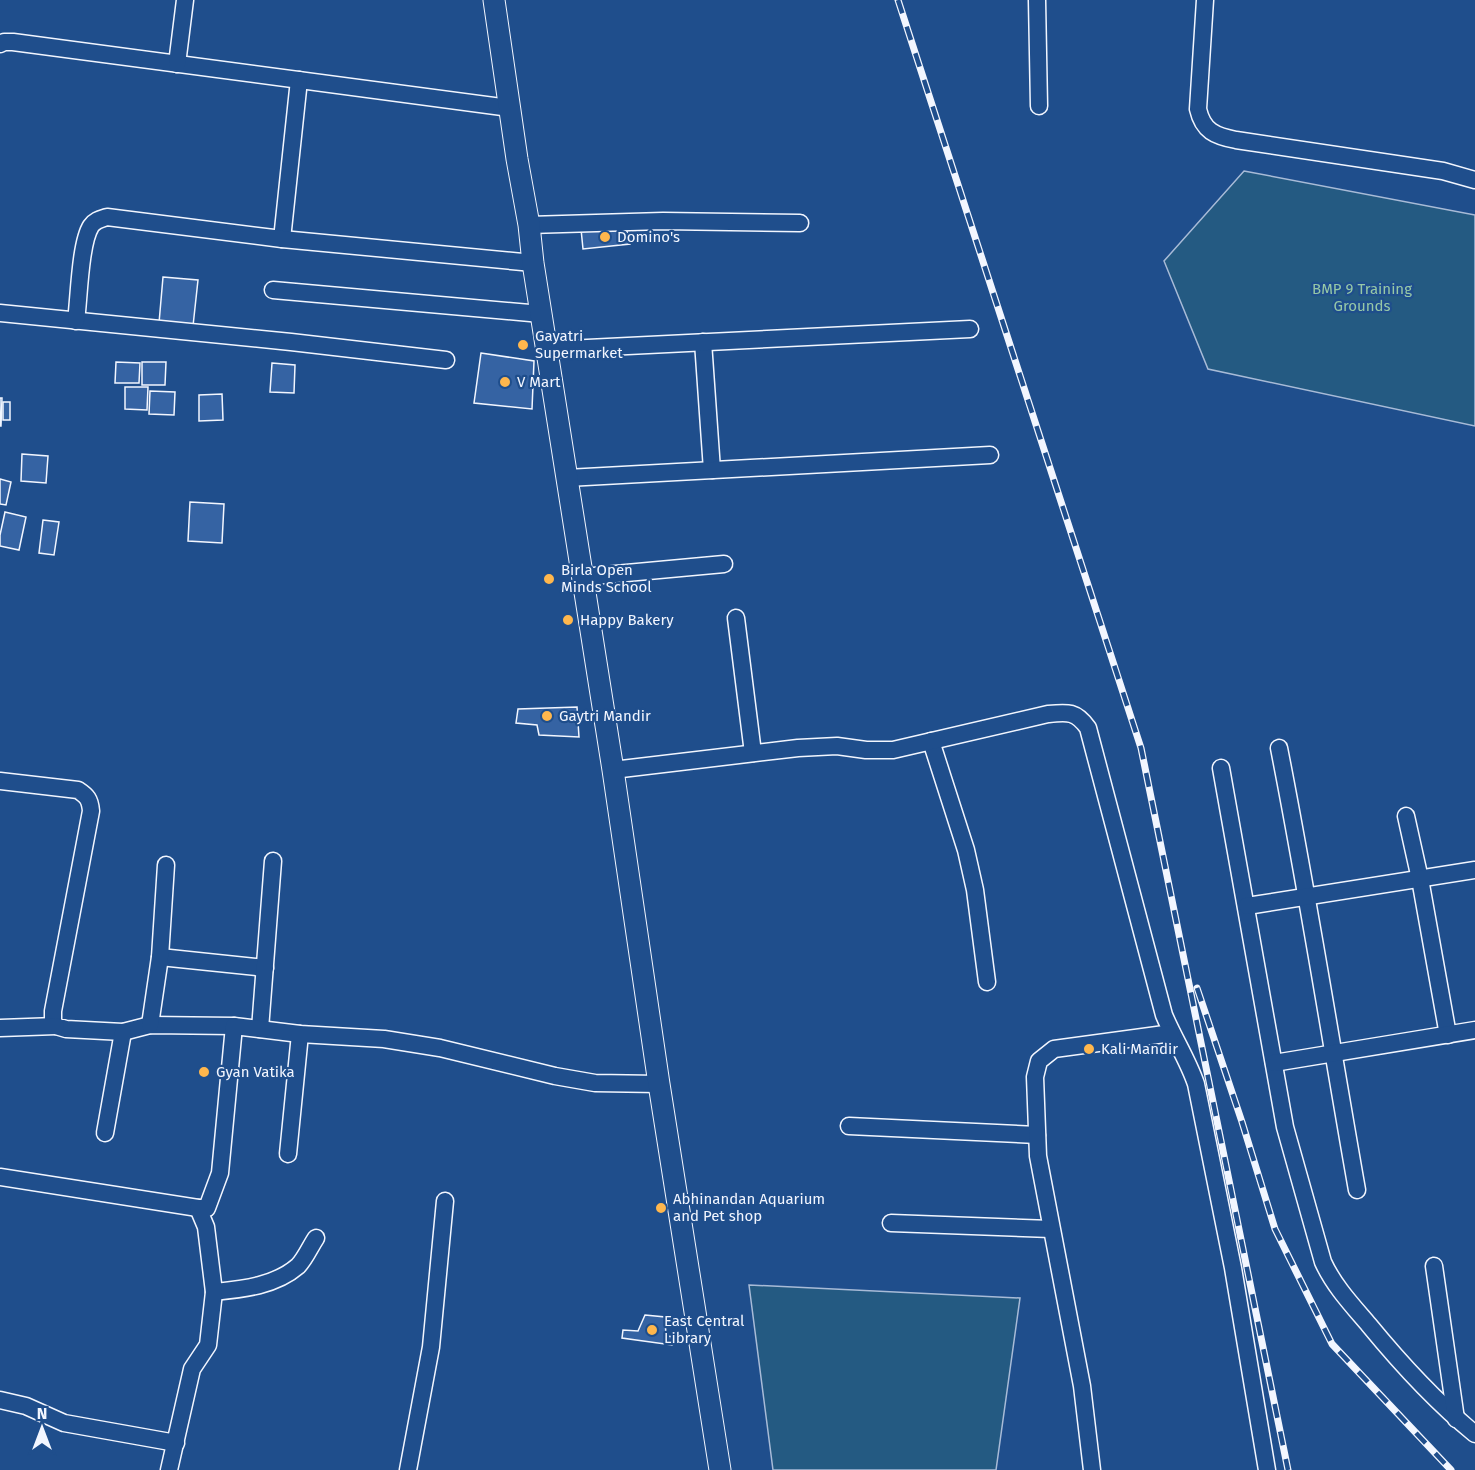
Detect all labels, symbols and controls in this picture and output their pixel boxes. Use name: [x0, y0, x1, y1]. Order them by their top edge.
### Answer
place label: Domino's: [617, 228, 680, 246]
marker: Domino's: [598, 230, 612, 244]
park label: BMP 9 Training Grounds: [1312, 280, 1412, 315]
place label: Gayatri Supermarket: [535, 327, 623, 362]
marker: Gayatri Supermarket: [516, 338, 530, 352]
place label: V Mart: [517, 373, 561, 391]
marker: V Mart: [498, 375, 512, 389]
place label: Birla Open Minds School: [561, 561, 652, 596]
marker: Birla Open Minds School: [542, 572, 556, 586]
place label: Happy Bakery: [580, 611, 674, 629]
marker: Happy Bakery: [561, 613, 575, 627]
place label: Gaytri Mandir: [559, 707, 651, 725]
marker: Gaytri Mandir: [540, 709, 554, 723]
place label: Kali Mandir: [1101, 1040, 1178, 1058]
marker: Kali Mandir: [1082, 1042, 1096, 1056]
place label: Gyan Vatika: [216, 1063, 295, 1081]
marker: Gyan Vatika: [197, 1065, 211, 1079]
place label: Abhinandan Aquarium and Pet shop: [673, 1190, 825, 1225]
marker: Abhinandan Aquarium and Pet shop: [654, 1201, 668, 1215]
place label: East Central Library: [664, 1312, 745, 1347]
marker: East Central Library: [645, 1323, 659, 1337]
north arrow: [12, 1398, 72, 1458]
text: N: [37, 1404, 47, 1423]

